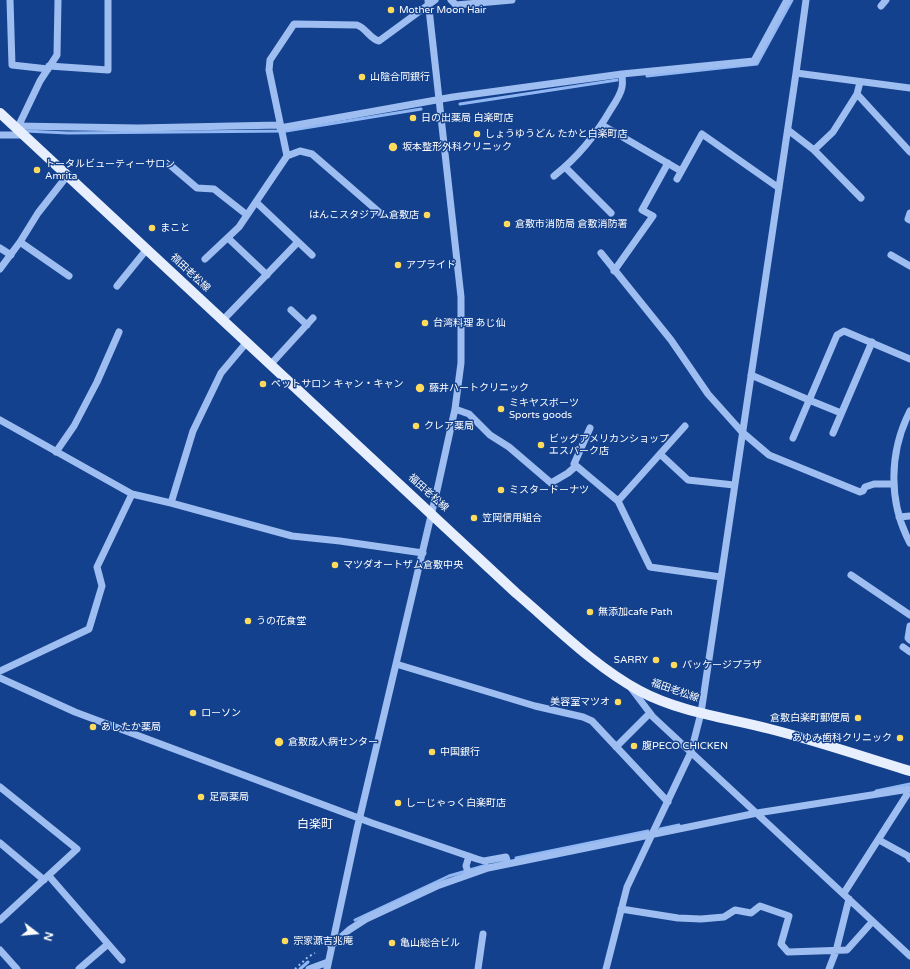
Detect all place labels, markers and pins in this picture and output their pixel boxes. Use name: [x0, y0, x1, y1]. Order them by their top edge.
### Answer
place label: Mother Moon Hair: [399, 4, 486, 16]
marker: Mother Moon Hair: [386, 5, 396, 15]
place label: 山陰合同銀行: [370, 71, 430, 83]
marker: 山陰合同銀行: [357, 72, 367, 82]
place label: 日の出薬局 白楽町店: [421, 112, 514, 124]
marker: 日の出薬局 白楽町店: [408, 113, 418, 123]
place label: しょうゆうどん たかと白楽町店: [485, 128, 628, 140]
marker: しょうゆうどん たかと白楽町店: [472, 129, 482, 139]
marker: 坂本整形外科クリニック: [387, 141, 399, 153]
place label: 坂本整形外科クリニック: [402, 141, 512, 153]
place label: トータルビューティーサロン Amrita: [45, 158, 175, 182]
marker: トータルビューティーサロン Amrita: [32, 165, 42, 175]
place label: はんこスタジアム倉敷店: [309, 209, 419, 221]
marker: はんこスタジアム倉敷店: [422, 210, 432, 220]
place label: 倉敷市消防局 倉敷消防署: [515, 218, 628, 230]
marker: 倉敷市消防局 倉敷消防署: [502, 219, 512, 229]
place label: まこと: [160, 222, 190, 234]
marker: まこと: [147, 223, 157, 233]
place label: アプライド: [406, 259, 456, 271]
marker: アプライド: [393, 260, 403, 270]
place label: 台湾料理 あじ仙: [433, 317, 506, 329]
marker: 台湾料理 あじ仙: [420, 318, 430, 328]
place label: ペットサロン キャン・キャン: [271, 378, 404, 390]
marker: ペットサロン キャン・キャン: [258, 379, 268, 389]
marker: 藤井ハートクリニック: [414, 382, 426, 394]
place label: 藤井ハートクリニック: [429, 382, 529, 394]
place label: ミキヤスポーツ Sports goods: [509, 397, 579, 420]
marker: ミキヤスポーツ Sports goods: [496, 404, 506, 414]
place label: クレア薬局: [424, 420, 474, 432]
marker: クレア薬局: [411, 421, 421, 431]
place label: ビッグアメリカンショップ エスパーク店: [549, 433, 669, 456]
marker: ビッグアメリカンショップ エスパーク店: [536, 440, 546, 450]
place label: ミスタードーナツ: [509, 484, 589, 496]
marker: ミスタードーナツ: [496, 485, 506, 495]
place label: 笠岡信用組合: [482, 512, 542, 524]
marker: 笠岡信用組合: [469, 513, 479, 523]
place label: マツダオートザム倉敷中央: [343, 559, 463, 571]
marker: マツダオートザム倉敷中央: [330, 560, 340, 570]
place label: 無添加cafe Path: [598, 606, 672, 618]
marker: 無添加cafe Path: [585, 607, 595, 617]
place label: うの花食堂: [256, 615, 306, 627]
marker: うの花食堂: [243, 616, 253, 626]
place label: SARRY: [614, 654, 648, 666]
marker: SARRY: [651, 655, 661, 665]
place label: パッケージプラザ: [682, 659, 762, 671]
marker: パッケージプラザ: [669, 660, 679, 670]
place label: 美容室マツオ: [550, 696, 610, 708]
marker: 美容室マツオ: [613, 697, 623, 707]
place label: ローソン: [201, 707, 241, 719]
marker: ローソン: [188, 708, 198, 718]
place label: 倉敷白楽町郵便局: [770, 712, 850, 724]
marker: 倉敷白楽町郵便局: [853, 713, 863, 723]
place label: あしたか薬局: [101, 721, 161, 733]
marker: あしたか薬局: [88, 722, 98, 732]
place label: あゆみ歯科クリニック: [792, 732, 892, 744]
marker: あゆみ歯科クリニック: [895, 733, 905, 743]
marker: 倉敷成人病センター: [273, 736, 285, 748]
place label: 倉敷成人病センター: [288, 736, 378, 748]
place label: 腹PECO CHICKEN: [642, 740, 728, 752]
marker: 腹PECO CHICKEN: [629, 741, 639, 751]
place label: 中国銀行: [440, 746, 480, 758]
marker: 中国銀行: [427, 747, 437, 757]
place label: 足高薬局: [209, 791, 249, 803]
marker: 足高薬局: [196, 792, 206, 802]
place label: しーじゃっく白楽町店: [406, 797, 506, 809]
marker: しーじゃっく白楽町店: [393, 798, 403, 808]
place label: 宗家源吉兆庵: [293, 935, 353, 947]
marker: 宗家源吉兆庵: [280, 936, 290, 946]
place label: 亀山総合ビル: [400, 937, 460, 949]
marker: 亀山総合ビル: [387, 938, 397, 948]

